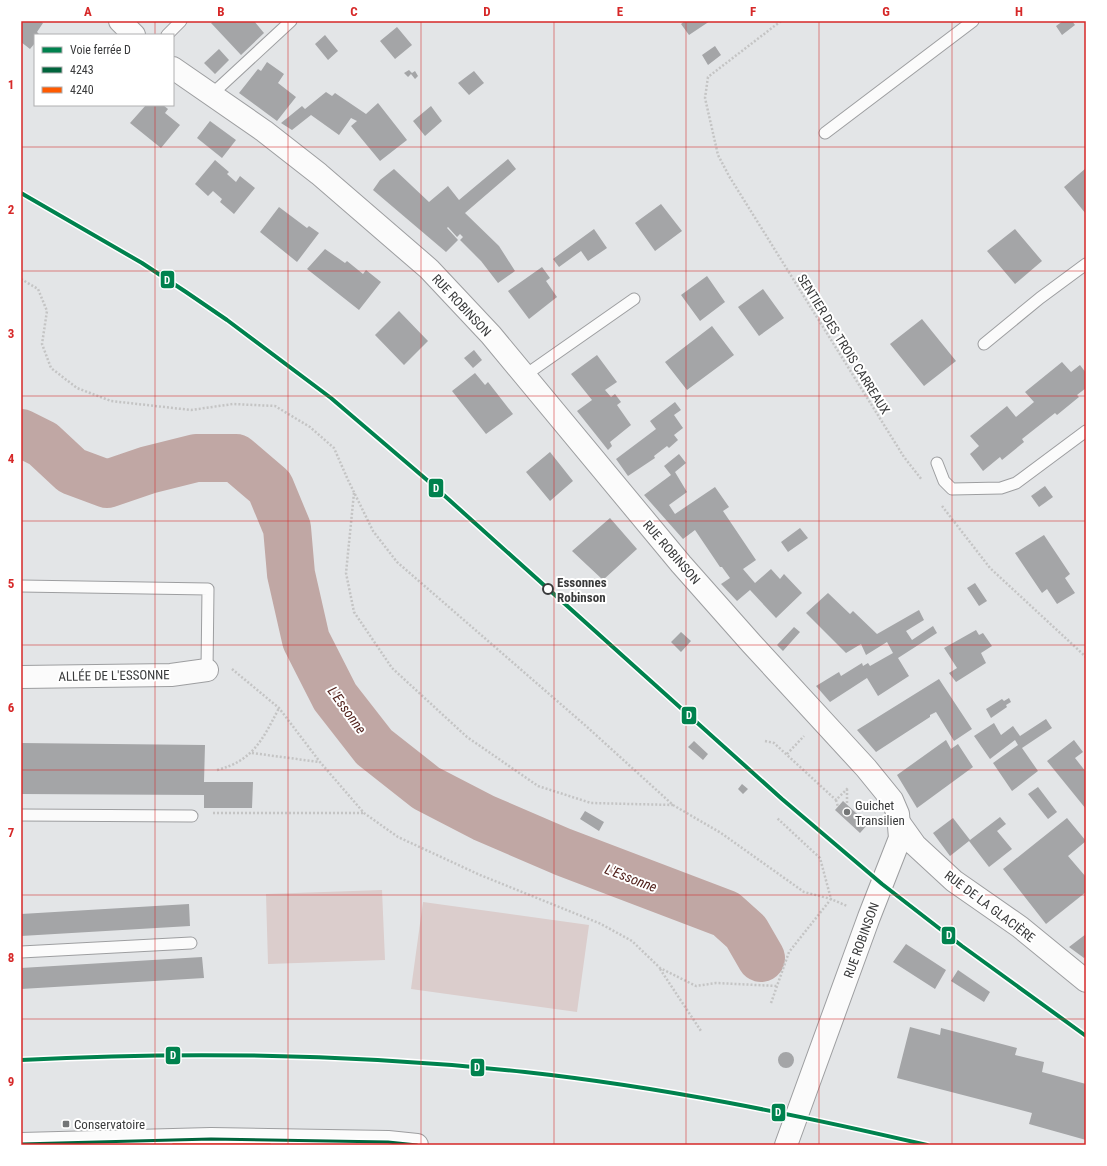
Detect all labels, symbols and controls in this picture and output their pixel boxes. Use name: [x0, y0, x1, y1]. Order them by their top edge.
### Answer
text: A: [84, 4, 92, 19]
text: B: [217, 4, 225, 19]
text: C: [350, 4, 358, 19]
text: D: [483, 4, 491, 19]
text: E: [617, 4, 624, 19]
text: F: [750, 4, 756, 19]
text: G: [882, 4, 890, 19]
text: H: [1015, 4, 1023, 19]
legend: [34, 34, 174, 106]
text: Voie ferrée D: [70, 43, 131, 57]
text: 4243: [70, 63, 94, 77]
text: 1: [8, 77, 14, 92]
text: 4240: [70, 83, 94, 97]
text: 2: [8, 202, 15, 217]
line badge: D: [160, 270, 175, 289]
street label: RUE ROBINSON: [429, 271, 494, 339]
street label: SENTIER DES TROIS CARREAUX: [794, 271, 893, 417]
text: D: [164, 274, 170, 287]
text: 3: [8, 326, 14, 341]
text: 4: [8, 451, 15, 466]
line badge: D: [428, 478, 444, 498]
text: D: [433, 482, 439, 495]
street label: RUE ROBINSON: [640, 517, 703, 587]
place label: Essonnes Robinson: [557, 575, 607, 605]
text: 5: [8, 576, 15, 591]
marker: Essonnes Robinson: [542, 583, 554, 595]
street label: ALLÉE DE L'ESSONNE: [58, 667, 170, 684]
water label: L'Essonne: [325, 683, 369, 737]
text: 6: [8, 700, 15, 715]
line badge: D: [681, 706, 697, 725]
text: D: [686, 709, 692, 722]
place label: Guichet Transilien: [855, 798, 905, 828]
marker: Guichet Transilien: [842, 807, 852, 817]
text: 7: [8, 825, 15, 840]
water label: L'Essonne: [603, 861, 659, 895]
street label: RUE DE LA GLACIÈRE: [942, 867, 1038, 945]
street label: RUE ROBINSON: [841, 900, 882, 980]
line badge: D: [941, 926, 956, 945]
text: 8: [8, 950, 14, 965]
line badge: D: [165, 1046, 181, 1065]
text: D: [170, 1049, 176, 1062]
line badge: D: [470, 1058, 485, 1077]
text: D: [474, 1061, 480, 1074]
text: 9: [8, 1074, 14, 1089]
line badge: D: [771, 1103, 786, 1122]
text: D: [775, 1106, 781, 1119]
place label: Conservatoire: [74, 1117, 145, 1132]
marker: Conservatoire: [61, 1119, 71, 1129]

